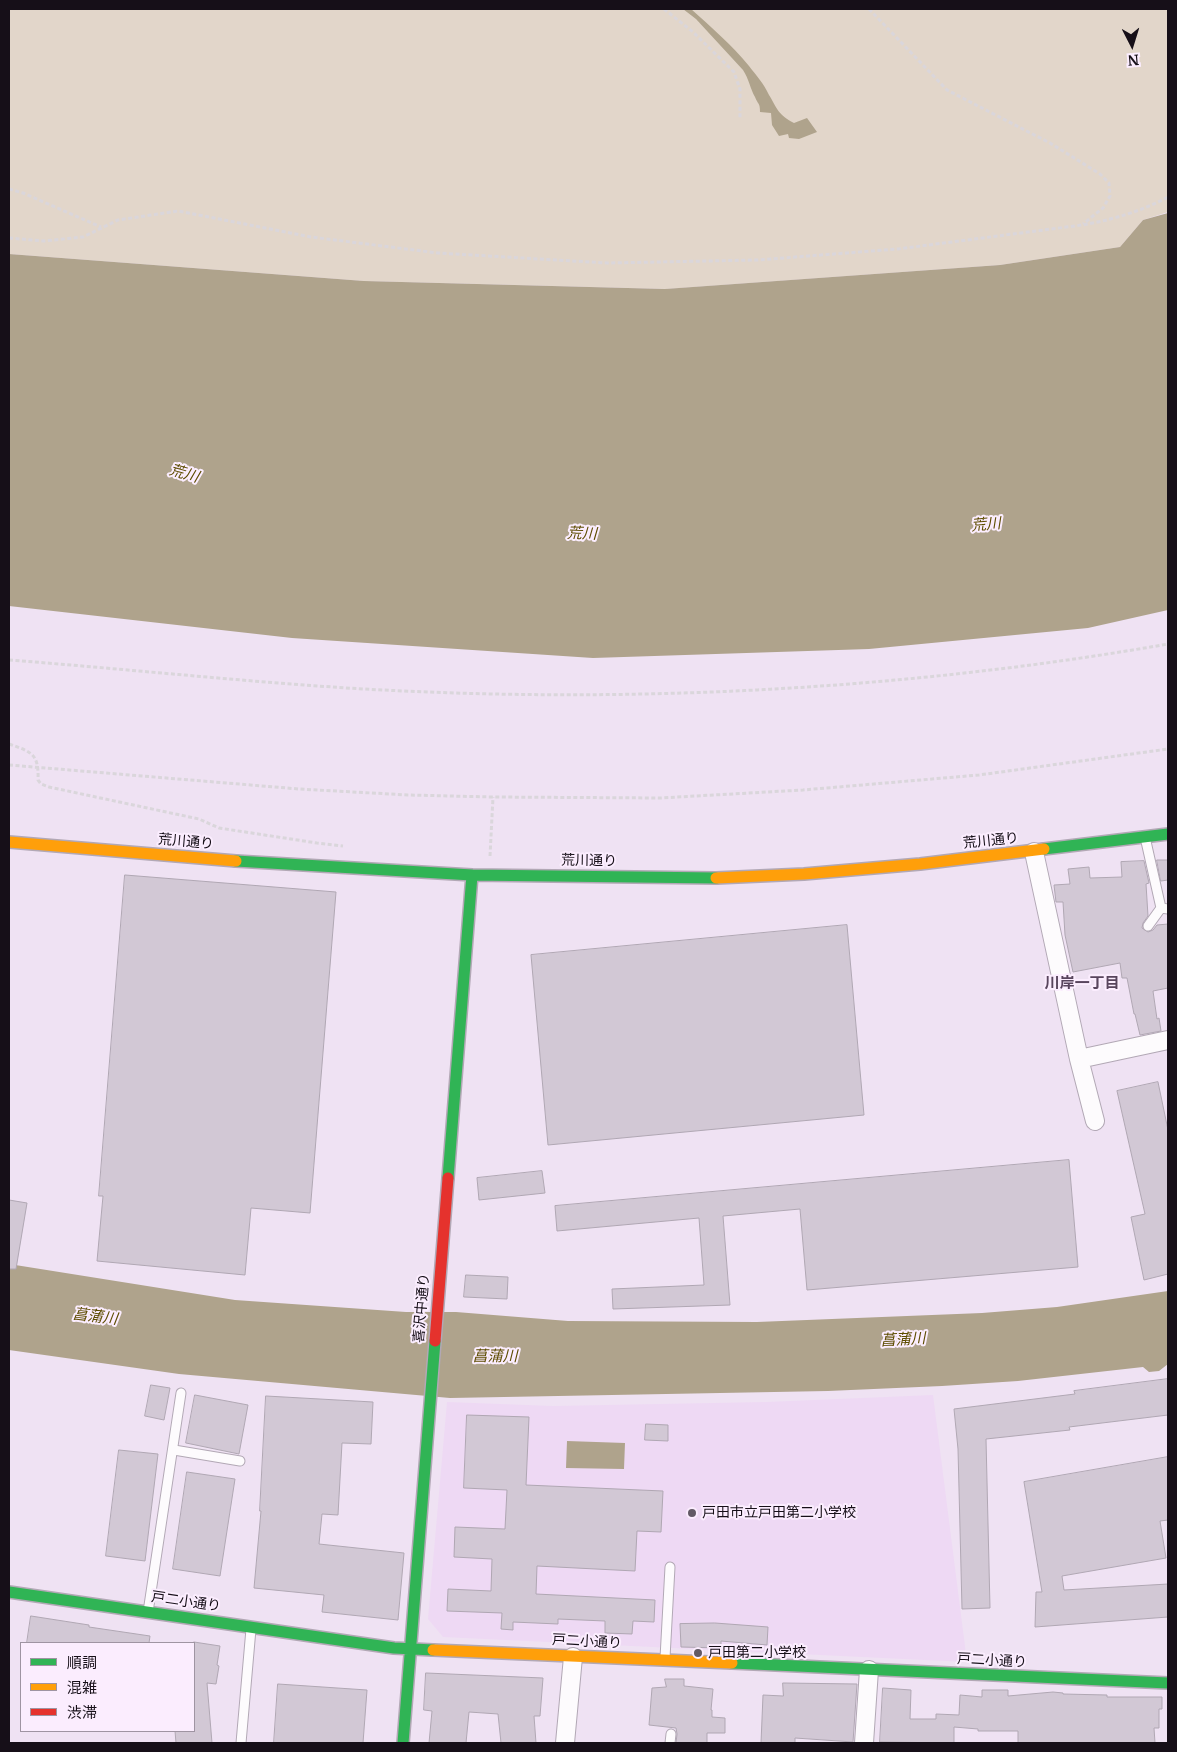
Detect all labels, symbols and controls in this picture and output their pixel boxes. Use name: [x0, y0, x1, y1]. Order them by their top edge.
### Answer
north arrow: [1107, 20, 1157, 70]
text: N: [1127, 50, 1140, 69]
water label: 荒川: [167, 461, 201, 487]
water label: 荒川: [970, 515, 1002, 535]
water label: 荒川: [567, 524, 597, 544]
street label: 荒川通り: [962, 830, 1020, 852]
street label: 荒川通り: [157, 831, 215, 853]
street label: 荒川通り: [561, 852, 617, 870]
district label: 川岸一丁目: [1045, 975, 1119, 993]
street label: 喜沢中通り: [411, 1272, 433, 1344]
water label: 菖蒲川: [72, 1305, 118, 1329]
water label: 菖蒲川: [880, 1330, 926, 1350]
water label: 菖蒲川: [473, 1348, 517, 1366]
place label: 戸田市立戸田第二小学校: [702, 1505, 856, 1521]
marker: 戸田市立戸田第二小学校: [686, 1507, 698, 1519]
street label: 戸二小通り: [150, 1589, 222, 1615]
street label: 戸二小通り: [552, 1632, 622, 1652]
legend: [20, 1642, 195, 1732]
place label: 戸田第二小学校: [708, 1645, 806, 1661]
marker: 戸田第二小学校: [692, 1647, 704, 1659]
street label: 戸二小通り: [957, 1651, 1027, 1671]
text: 順調: [67, 1653, 97, 1672]
text: 混雑: [67, 1678, 97, 1697]
text: 渋滞: [67, 1703, 97, 1722]

